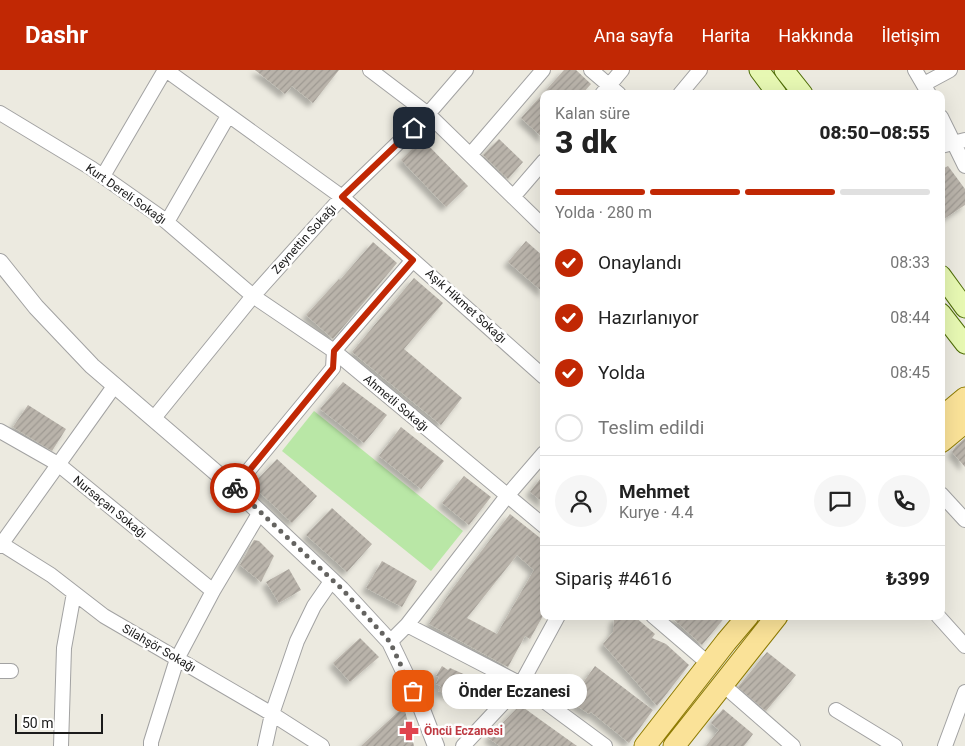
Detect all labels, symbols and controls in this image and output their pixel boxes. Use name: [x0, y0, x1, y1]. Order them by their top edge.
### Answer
text: Dashr: [25, 21, 88, 49]
text: Ana sayfa: [594, 25, 673, 46]
text: Harita: [701, 25, 750, 46]
text: Hakkında: [778, 25, 853, 46]
text: İletişim: [881, 25, 940, 46]
text: Kalan süre: [555, 104, 630, 123]
pin: [393, 107, 435, 149]
icon: home: [400, 114, 428, 142]
text: 08:50–08:55: [819, 121, 930, 144]
text: 3 dk: [555, 123, 617, 161]
street label: Kurt Dereli Sokağı: [83, 161, 169, 227]
street label: Zeynettin Sokağı: [269, 201, 339, 277]
text: Yolda · 280 m: [555, 203, 652, 222]
icon: check: [555, 249, 583, 277]
text: Onaylandı: [598, 251, 682, 274]
text: 08:33: [890, 253, 930, 272]
street label: Aşık Hikmet Sokağı: [423, 266, 509, 346]
icon: check: [555, 304, 583, 332]
text: Hazırlanıyor: [598, 306, 699, 329]
text: 08:44: [890, 308, 930, 327]
icon: check: [555, 359, 583, 387]
text: Yolda: [598, 361, 645, 384]
text: 08:45: [890, 363, 930, 382]
street label: Ahmetli Sokağı: [361, 372, 431, 434]
text: Teslim edildi: [598, 416, 704, 439]
courier: [210, 463, 260, 513]
street label: Nursaçan Sokağı: [70, 473, 150, 541]
icon: bike: [221, 474, 249, 502]
button: person: [555, 475, 607, 527]
button: chat: [814, 475, 866, 527]
button: phone: [878, 475, 930, 527]
text: Mehmet: [619, 480, 690, 503]
text: Kurye · 4.4: [619, 503, 694, 522]
text: Sipariş #4616: [555, 567, 672, 590]
text: ₺399: [886, 567, 930, 590]
street label: Silahşör Sokağı: [120, 621, 198, 675]
pin: [392, 670, 434, 712]
callout: Önder Eczanesi: [443, 674, 588, 708]
icon: bag: [399, 677, 427, 705]
text: Önder Eczanesi: [459, 682, 570, 701]
scale bar: [15, 711, 102, 734]
text: 50 m: [22, 715, 54, 731]
pharmacy icon: Öncü Eczanesi: [398, 720, 420, 742]
place label: Öncü Eczanesi: [424, 723, 503, 738]

